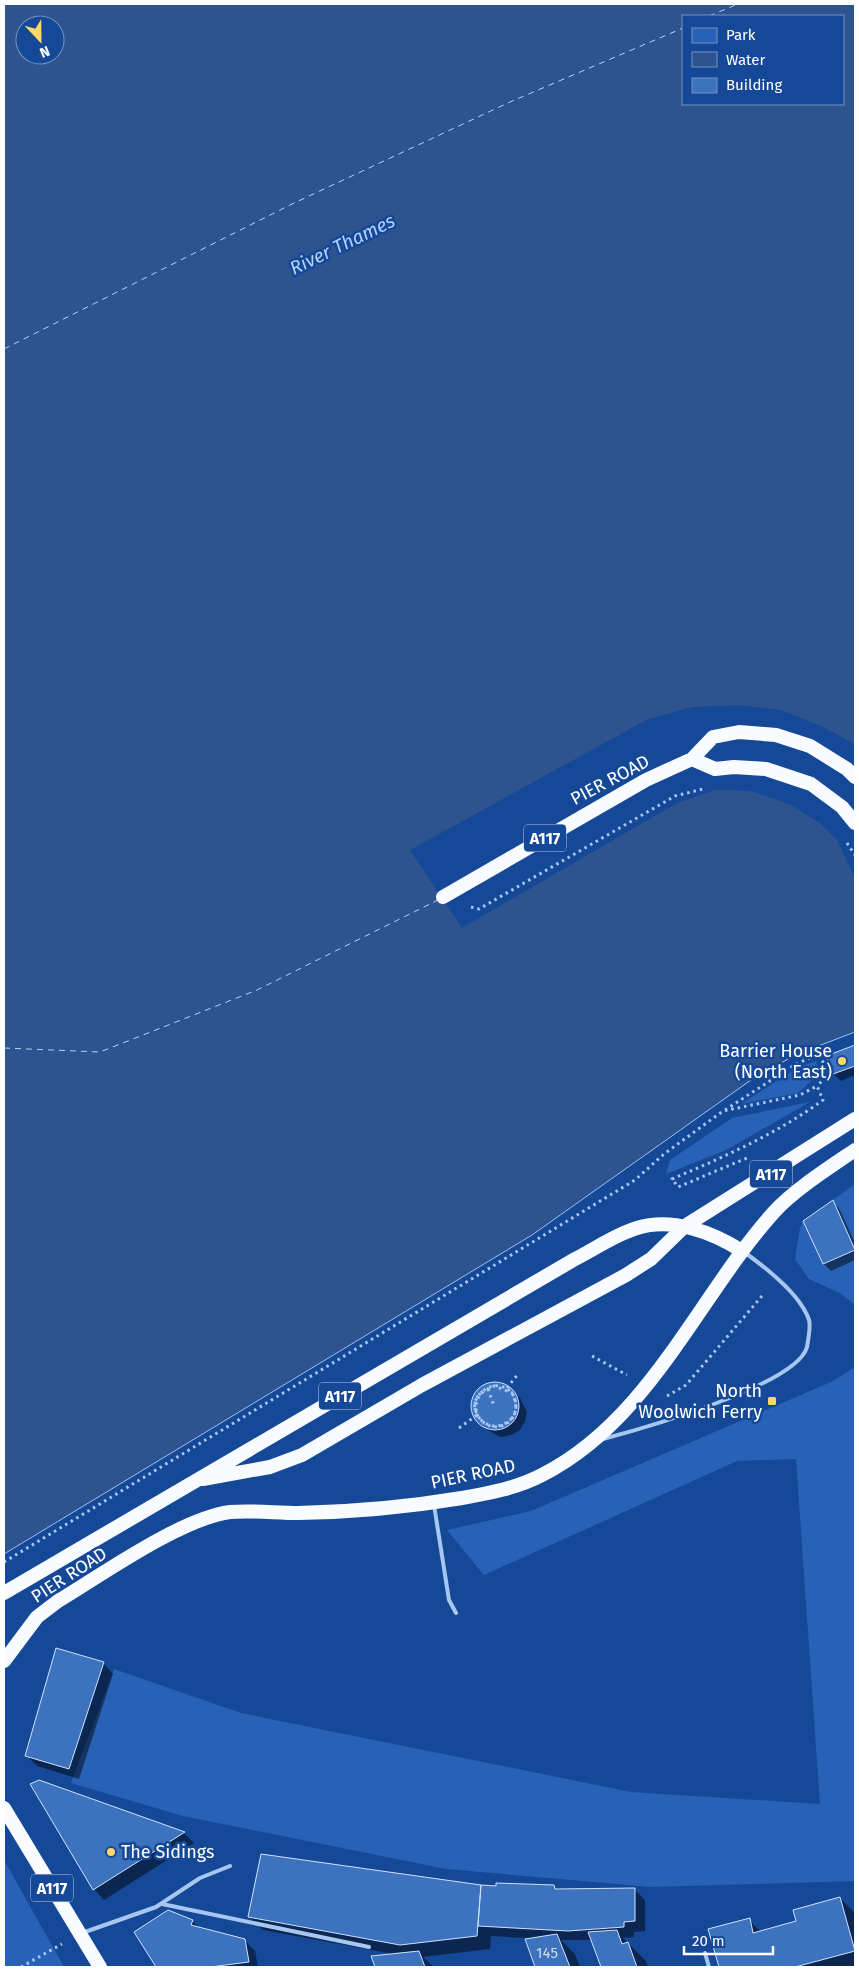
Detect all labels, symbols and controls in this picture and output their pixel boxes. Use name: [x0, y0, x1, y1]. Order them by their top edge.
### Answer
north arrow: [15, 15, 65, 65]
legend: [682, 15, 844, 105]
text: Park: [726, 26, 756, 44]
text: N: [37, 42, 52, 61]
text: Water: [726, 51, 765, 69]
text: Building: [726, 76, 782, 94]
water label: River Thames: [286, 209, 399, 280]
street label: PIER ROAD: [567, 750, 653, 810]
road number: A117: [524, 824, 566, 851]
place label: Barrier House (North East): [719, 1040, 832, 1083]
marker: Barrier House (North East): [836, 1055, 848, 1067]
road number: A117: [750, 1160, 792, 1188]
place label: North Woolwich Ferry: [638, 1380, 762, 1423]
road number: A117: [319, 1382, 361, 1410]
marker: North Woolwich Ferry: [766, 1395, 778, 1407]
street label: PIER ROAD: [429, 1454, 517, 1494]
street label: PIER ROAD: [27, 1542, 111, 1608]
place label: The Sidings: [121, 1841, 214, 1863]
marker: The Sidings: [105, 1846, 117, 1858]
road number: A117: [31, 1875, 73, 1902]
scale bar: [684, 1924, 773, 1956]
text: 20 m: [692, 1932, 725, 1950]
house number: 145: [536, 1944, 558, 1962]

